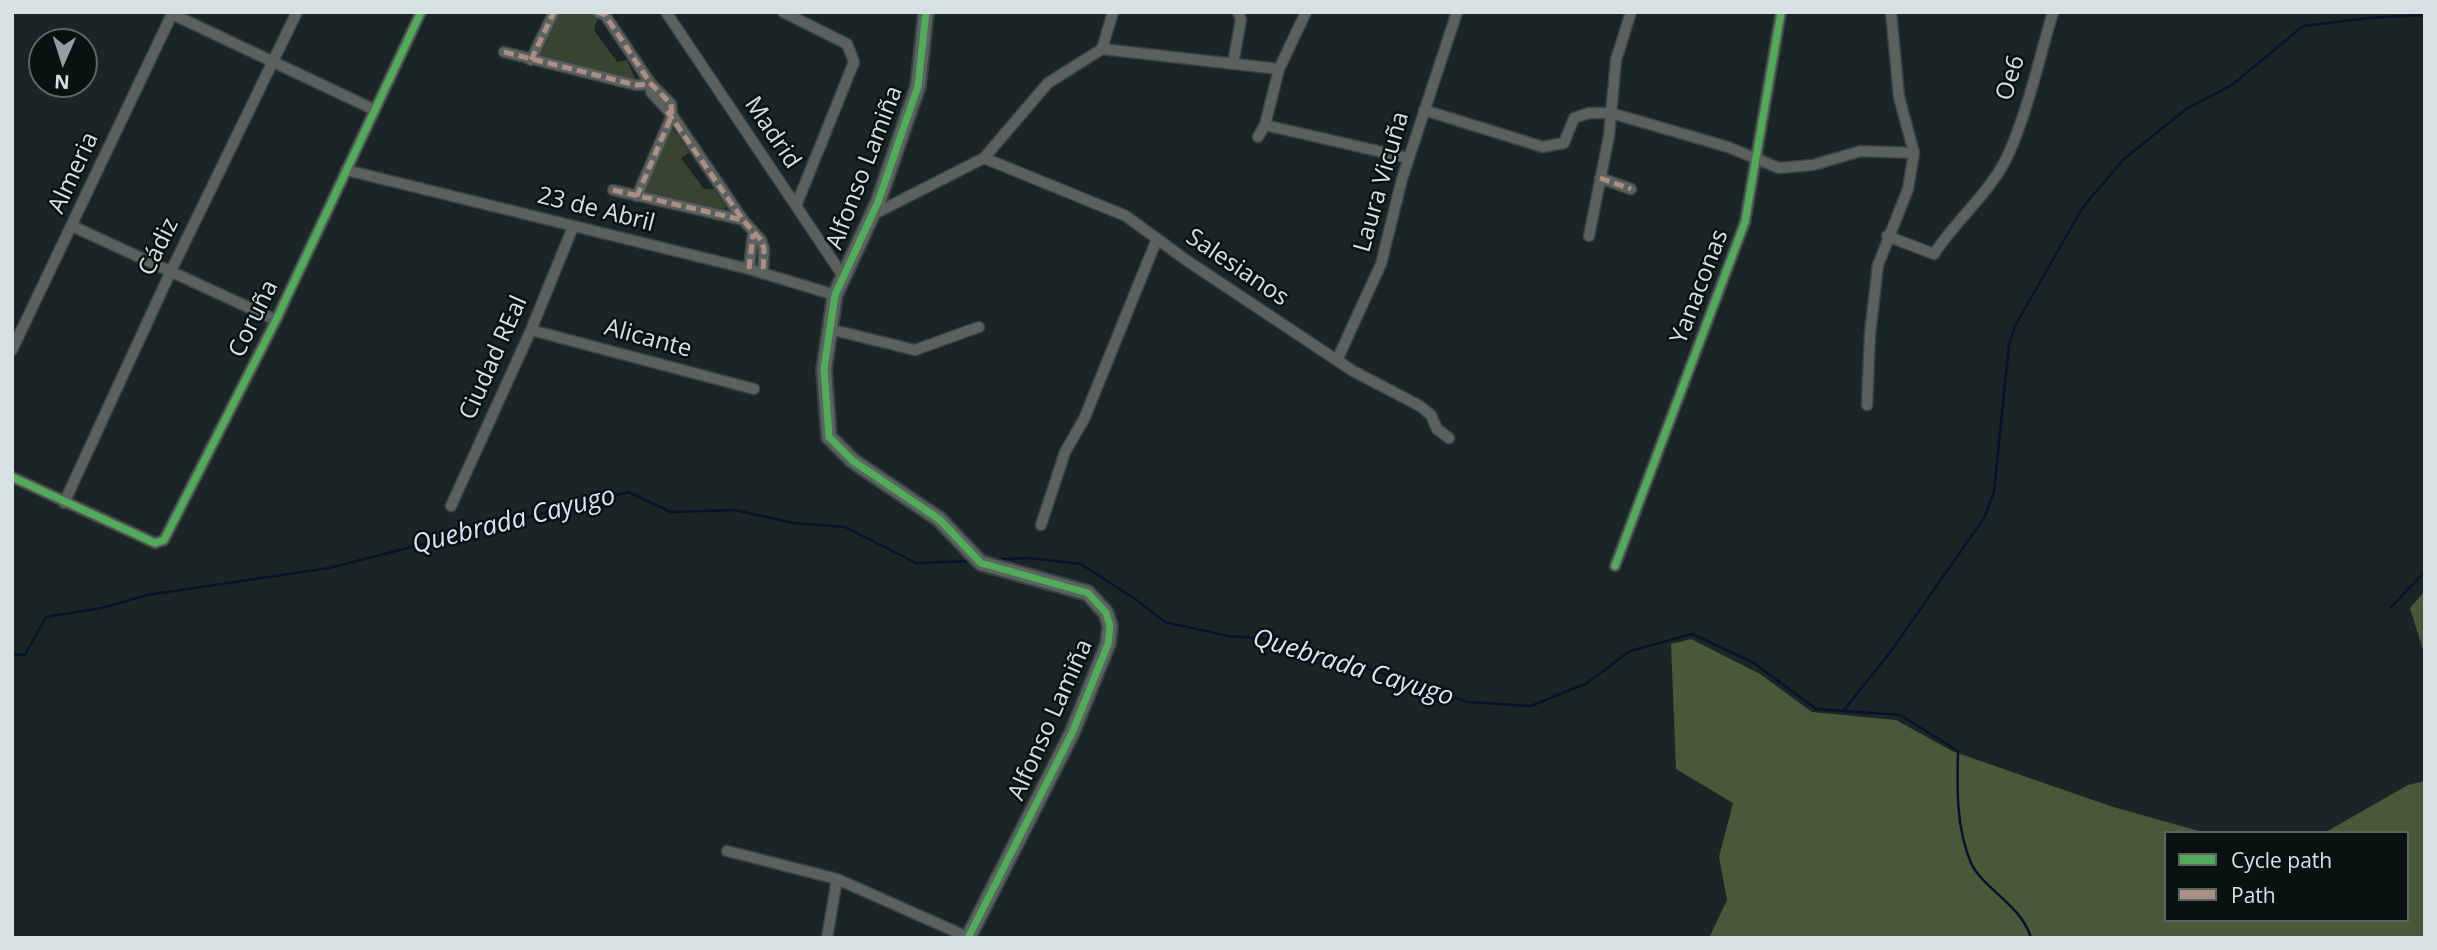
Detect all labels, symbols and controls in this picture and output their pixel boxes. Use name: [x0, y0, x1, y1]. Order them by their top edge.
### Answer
north arrow: [28, 28, 98, 98]
street label: Oe6: [1991, 52, 2031, 104]
text: N: [54, 69, 70, 95]
street label: Alfonso Lamiña: [821, 82, 909, 254]
street label: Madrid: [738, 92, 806, 174]
street label: Laura Vicuña: [1348, 109, 1416, 255]
street label: Almeria: [43, 128, 105, 218]
street label: 23 de Abril: [534, 182, 658, 238]
street label: Cádiz: [133, 214, 185, 280]
street label: Salesianos: [1180, 223, 1294, 313]
street label: Yanaconas: [1665, 226, 1735, 348]
street label: Coruña: [223, 276, 285, 362]
street label: Ciudad REal: [454, 292, 534, 424]
street label: Alicante: [601, 314, 695, 364]
water label: Quebrada Cayugo: [409, 481, 619, 561]
water label: Quebrada Cayugo: [1249, 623, 1457, 713]
street label: Alfonso Lamiña: [1003, 635, 1099, 805]
legend: [2164, 831, 2409, 922]
text: Cycle path: [2231, 846, 2332, 874]
text: Path: [2231, 881, 2276, 909]

